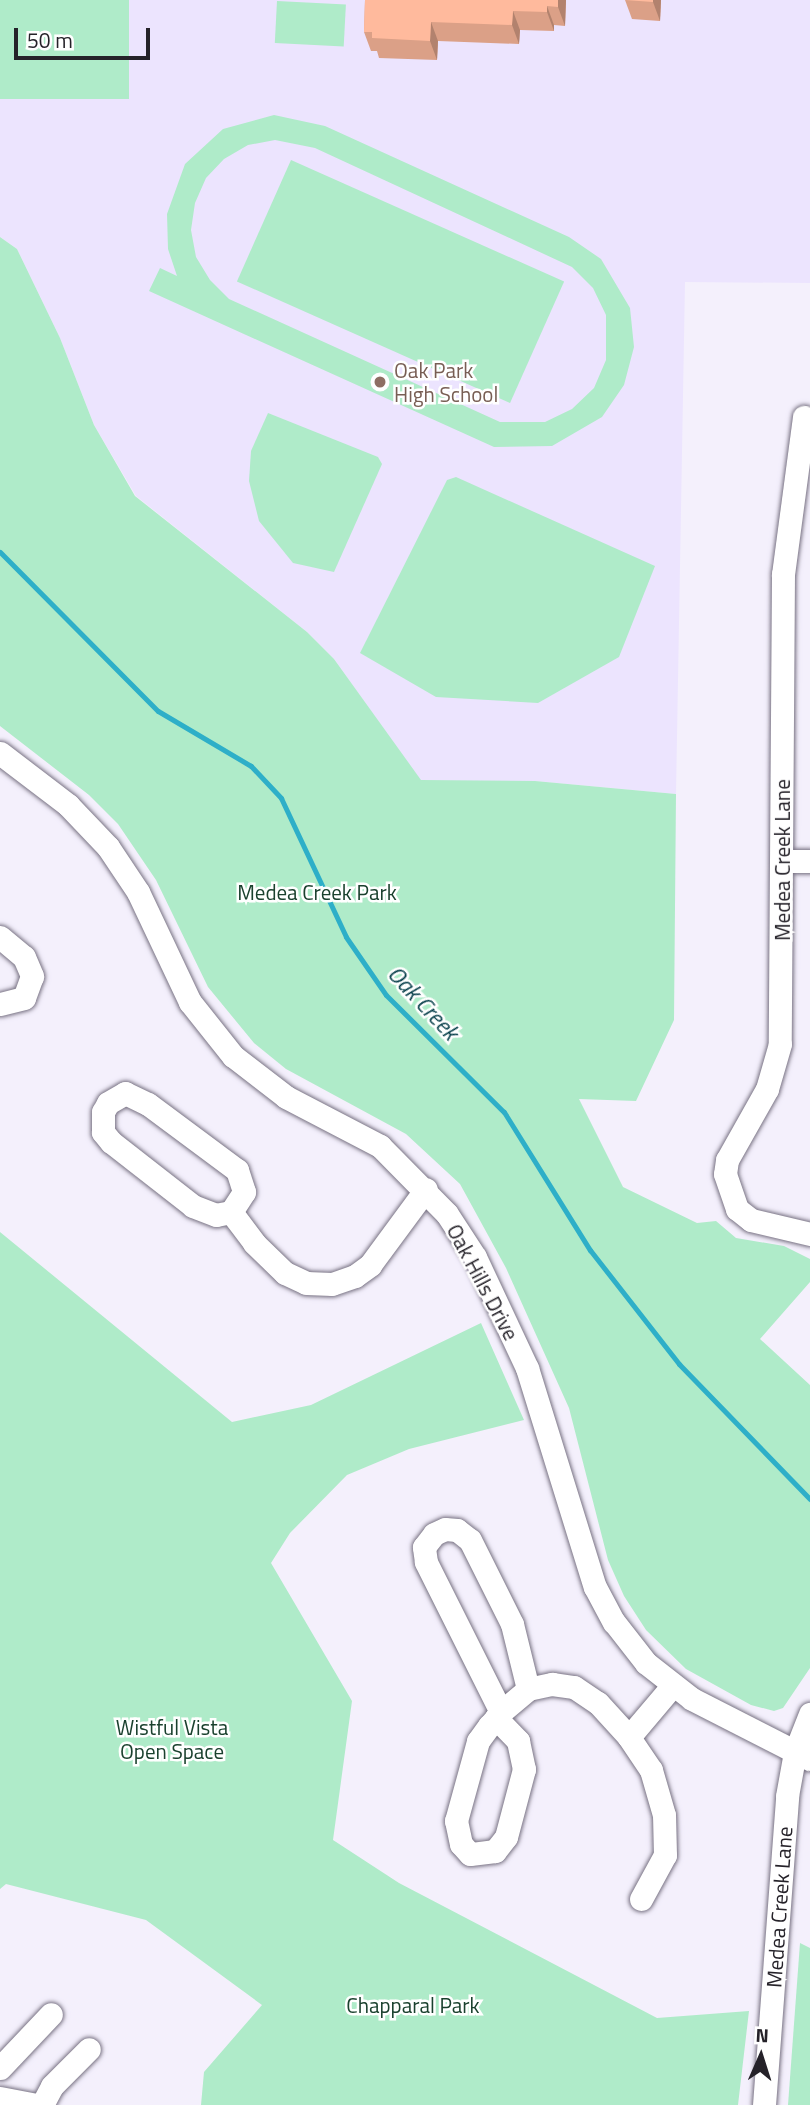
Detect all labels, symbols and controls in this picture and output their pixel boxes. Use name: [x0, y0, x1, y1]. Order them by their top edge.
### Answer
scale bar: [18, 14, 154, 58]
text: 50 m: [27, 24, 73, 56]
place label: Oak Park High School: [394, 357, 498, 407]
marker: Oak Park High School: [372, 374, 388, 390]
street label: Medea Creek Lane: [769, 779, 795, 941]
park label: Medea Creek Park: [237, 879, 397, 905]
water label: Oak Creek: [382, 960, 464, 1046]
street label: Oak Hills Drive: [442, 1220, 524, 1344]
park label: Wistful Vista Open Space: [116, 1714, 228, 1764]
street label: Medea Creek Lane: [761, 1825, 797, 1989]
park label: Chapparal Park: [346, 1992, 480, 2018]
text: N: [755, 2020, 769, 2049]
north arrow: [726, 2021, 796, 2091]

